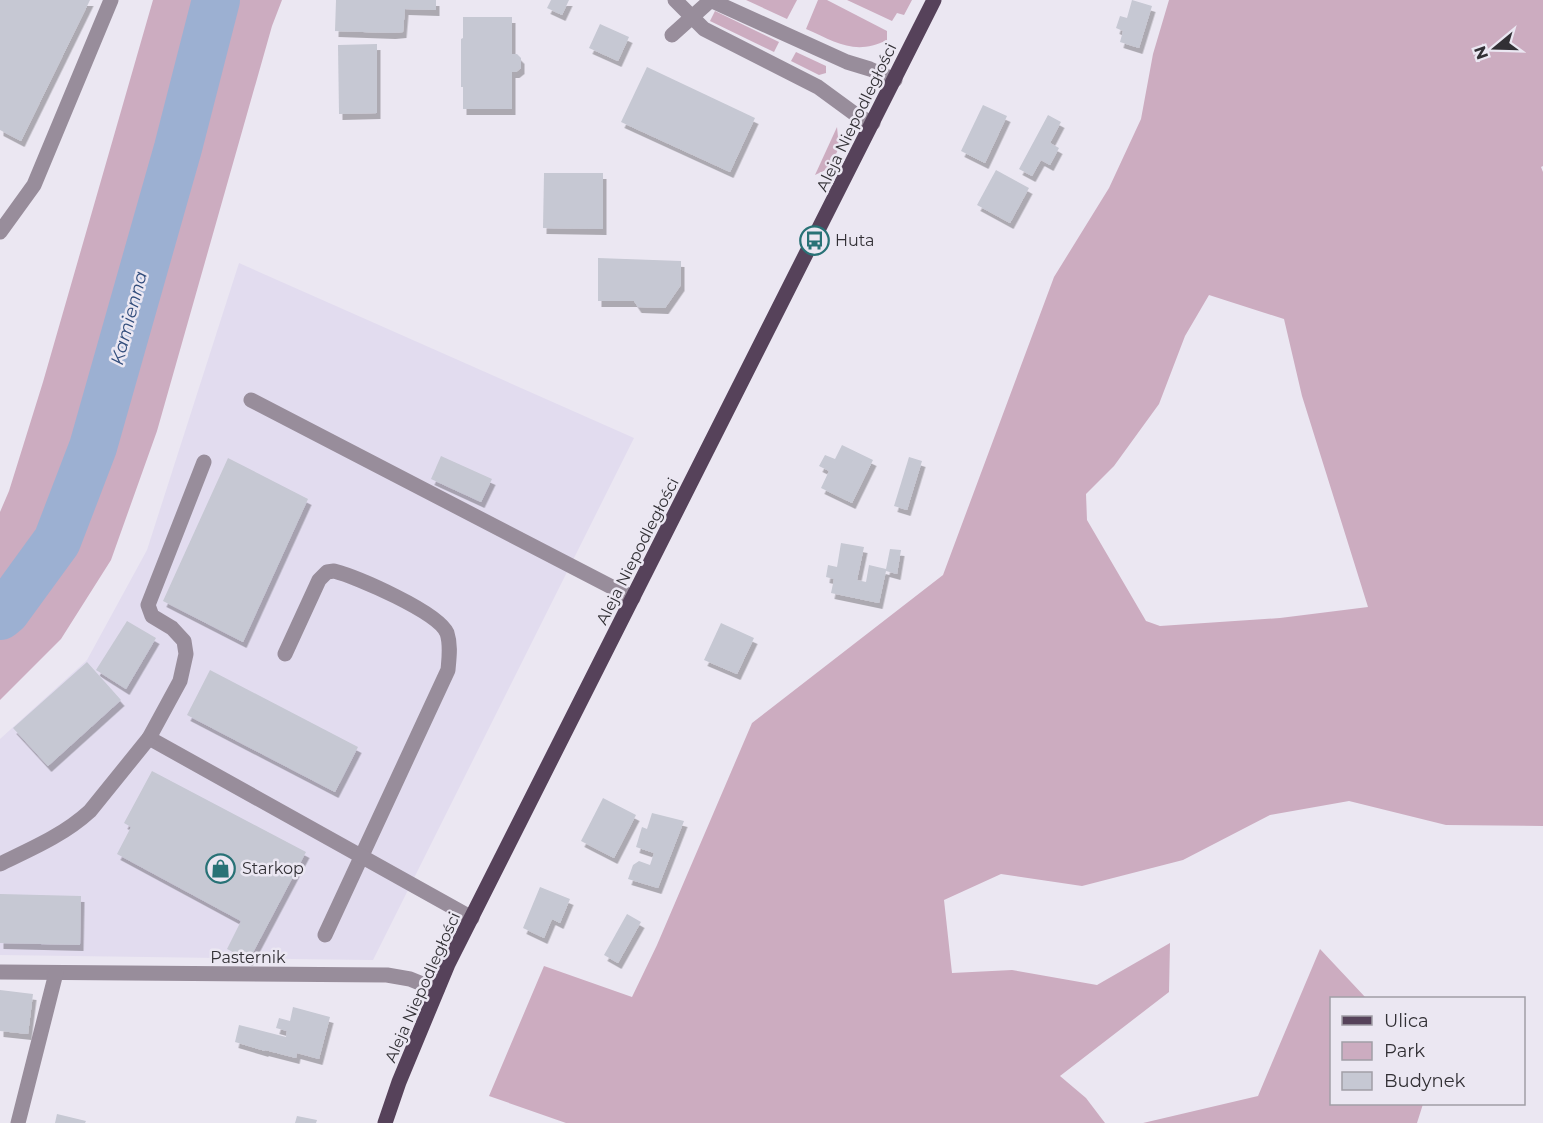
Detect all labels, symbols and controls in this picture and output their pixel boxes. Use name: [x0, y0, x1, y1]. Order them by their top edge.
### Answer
north arrow: [1465, 18, 1525, 78]
street label: Aleja Niepodległości: [812, 40, 901, 194]
text: N: [1470, 44, 1492, 62]
bus stop icon: Huta: [798, 224, 830, 256]
place label: Huta: [835, 231, 874, 250]
water label: Kamienna: [106, 269, 152, 367]
street label: Aleja Niepodległości: [592, 475, 683, 628]
shop icon: Starkop: [205, 852, 237, 884]
place label: Starkop: [242, 859, 304, 878]
street label: Aleja Niepodległości: [381, 909, 464, 1065]
street label: Pasternik: [210, 948, 286, 967]
legend: [1330, 997, 1525, 1105]
text: Ulica: [1384, 1010, 1429, 1032]
text: Park: [1384, 1040, 1425, 1062]
text: Budynek: [1384, 1070, 1466, 1092]

